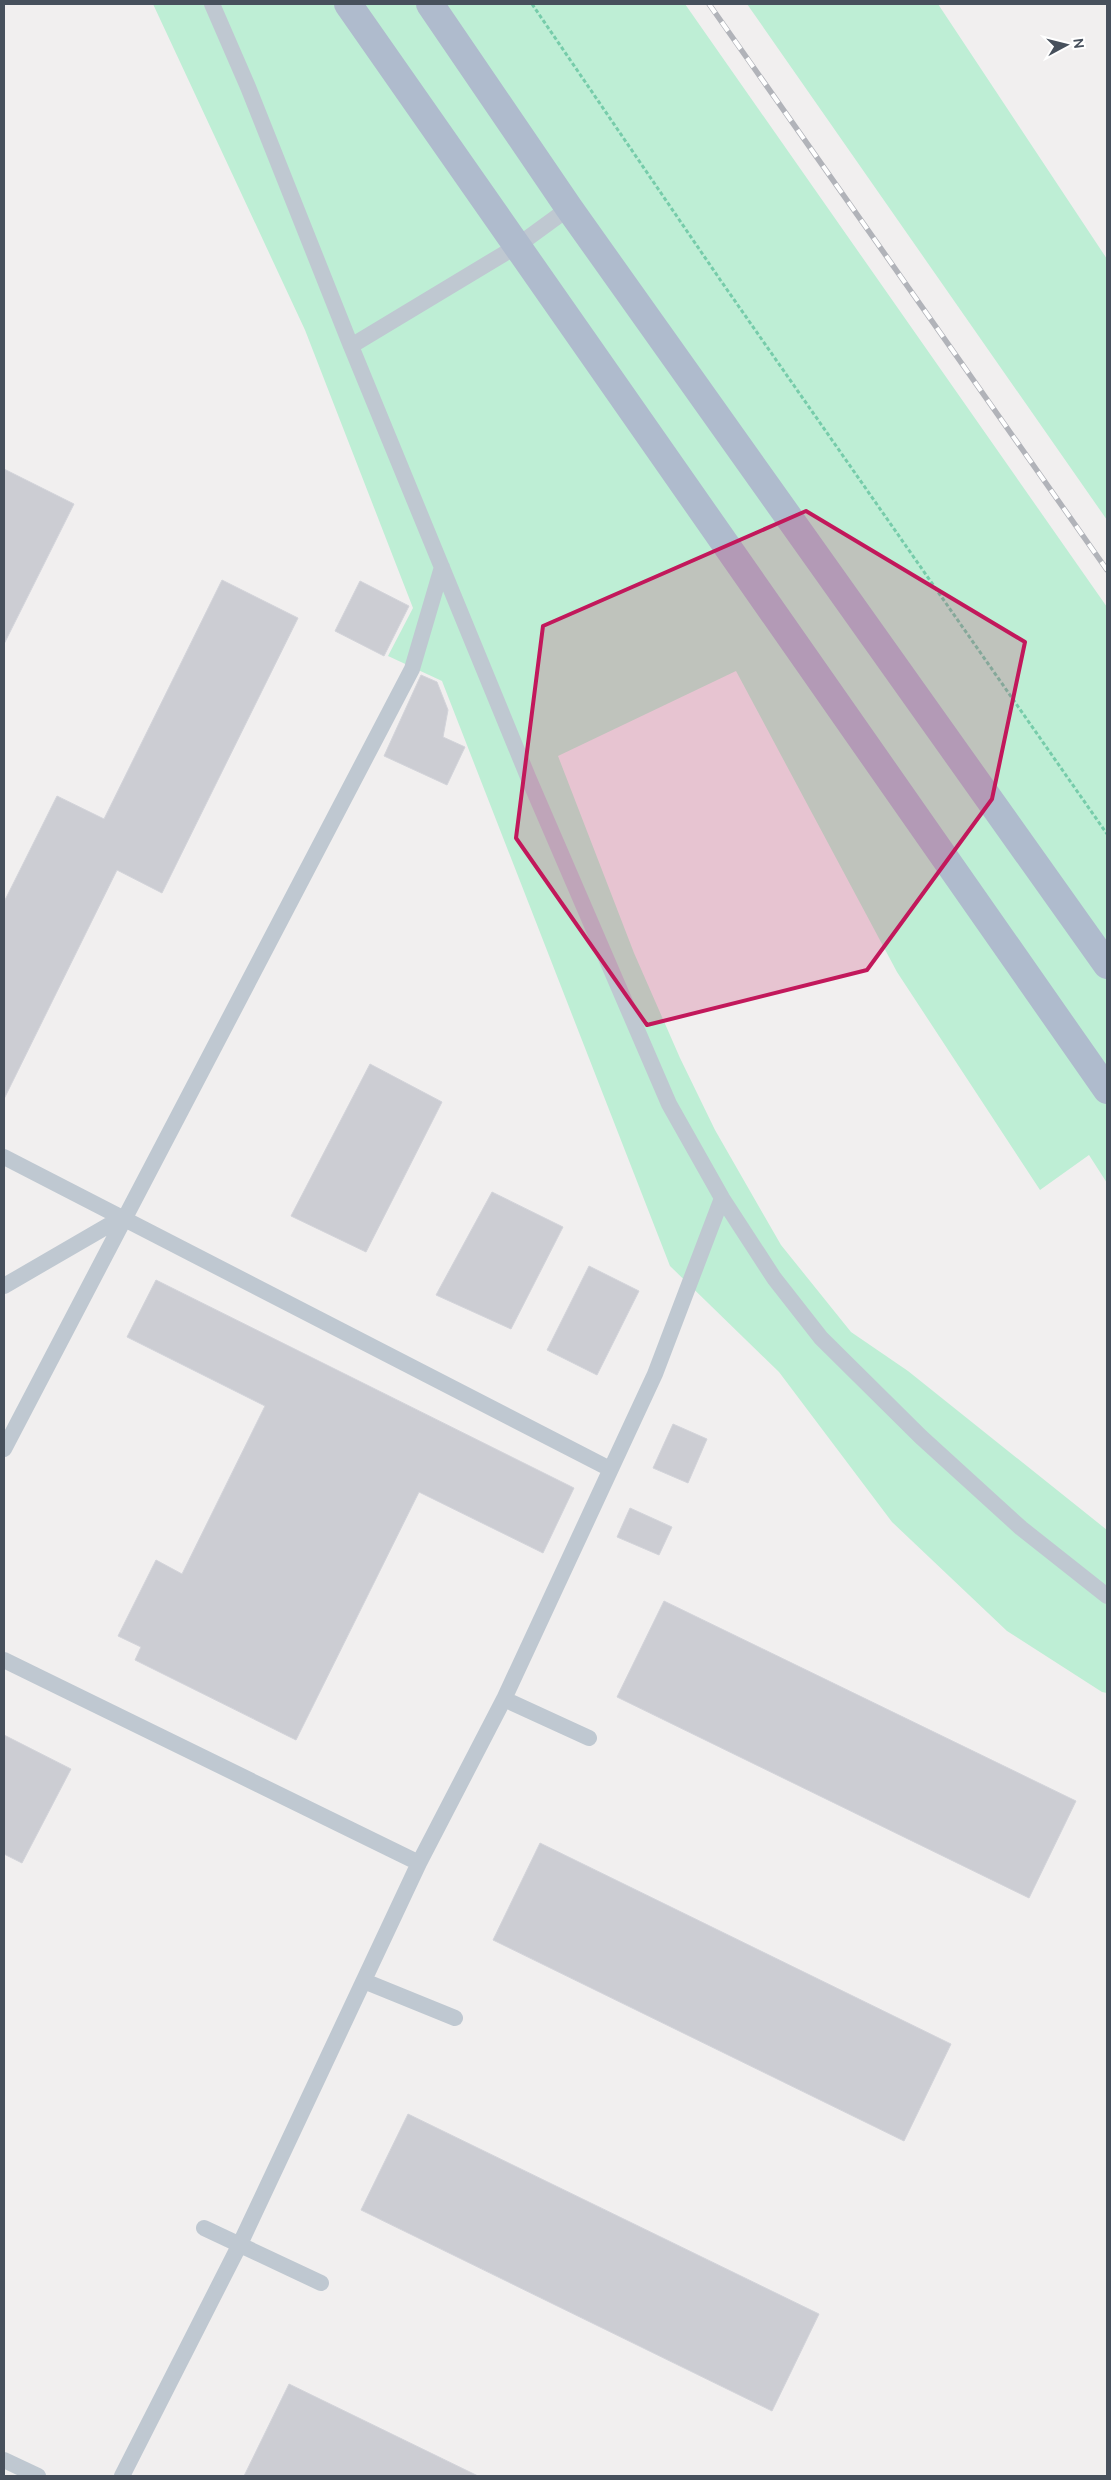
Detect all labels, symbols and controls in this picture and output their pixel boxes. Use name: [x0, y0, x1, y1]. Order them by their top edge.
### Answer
north arrow: [1041, 20, 1091, 70]
text: N: [1070, 37, 1087, 50]

